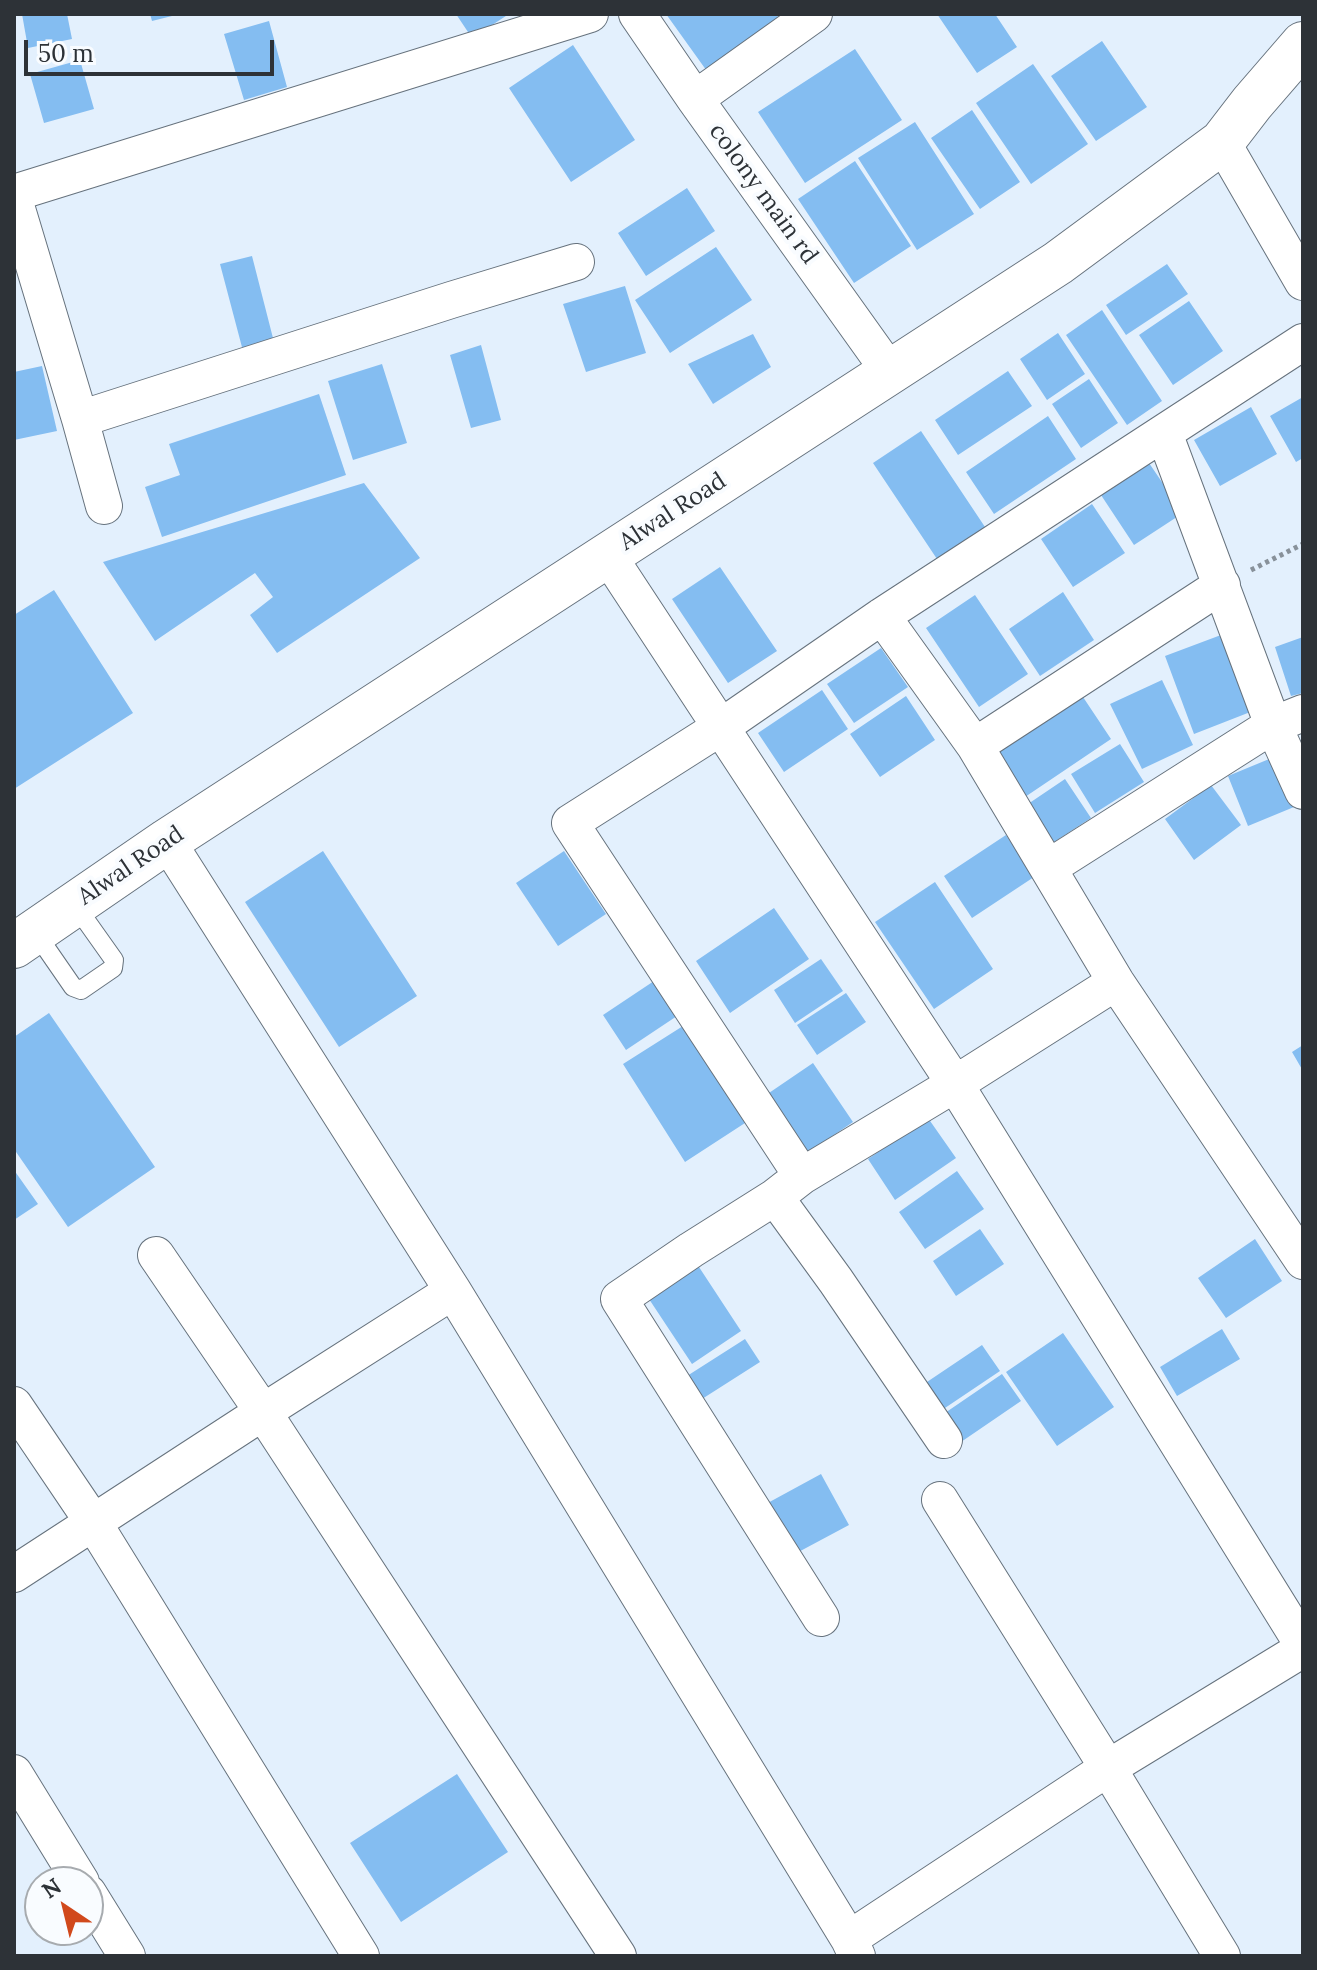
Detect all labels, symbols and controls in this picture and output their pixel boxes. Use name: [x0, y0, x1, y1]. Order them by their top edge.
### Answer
scale bar: [28, 24, 278, 74]
text: 50 m: [38, 38, 94, 69]
street label: colony main rd: [702, 118, 824, 270]
street label: Alwal Road: [614, 467, 732, 557]
street label: Alwal Road: [73, 820, 189, 912]
north arrow: [24, 1866, 104, 1946]
text: N: [36, 1872, 66, 1904]

